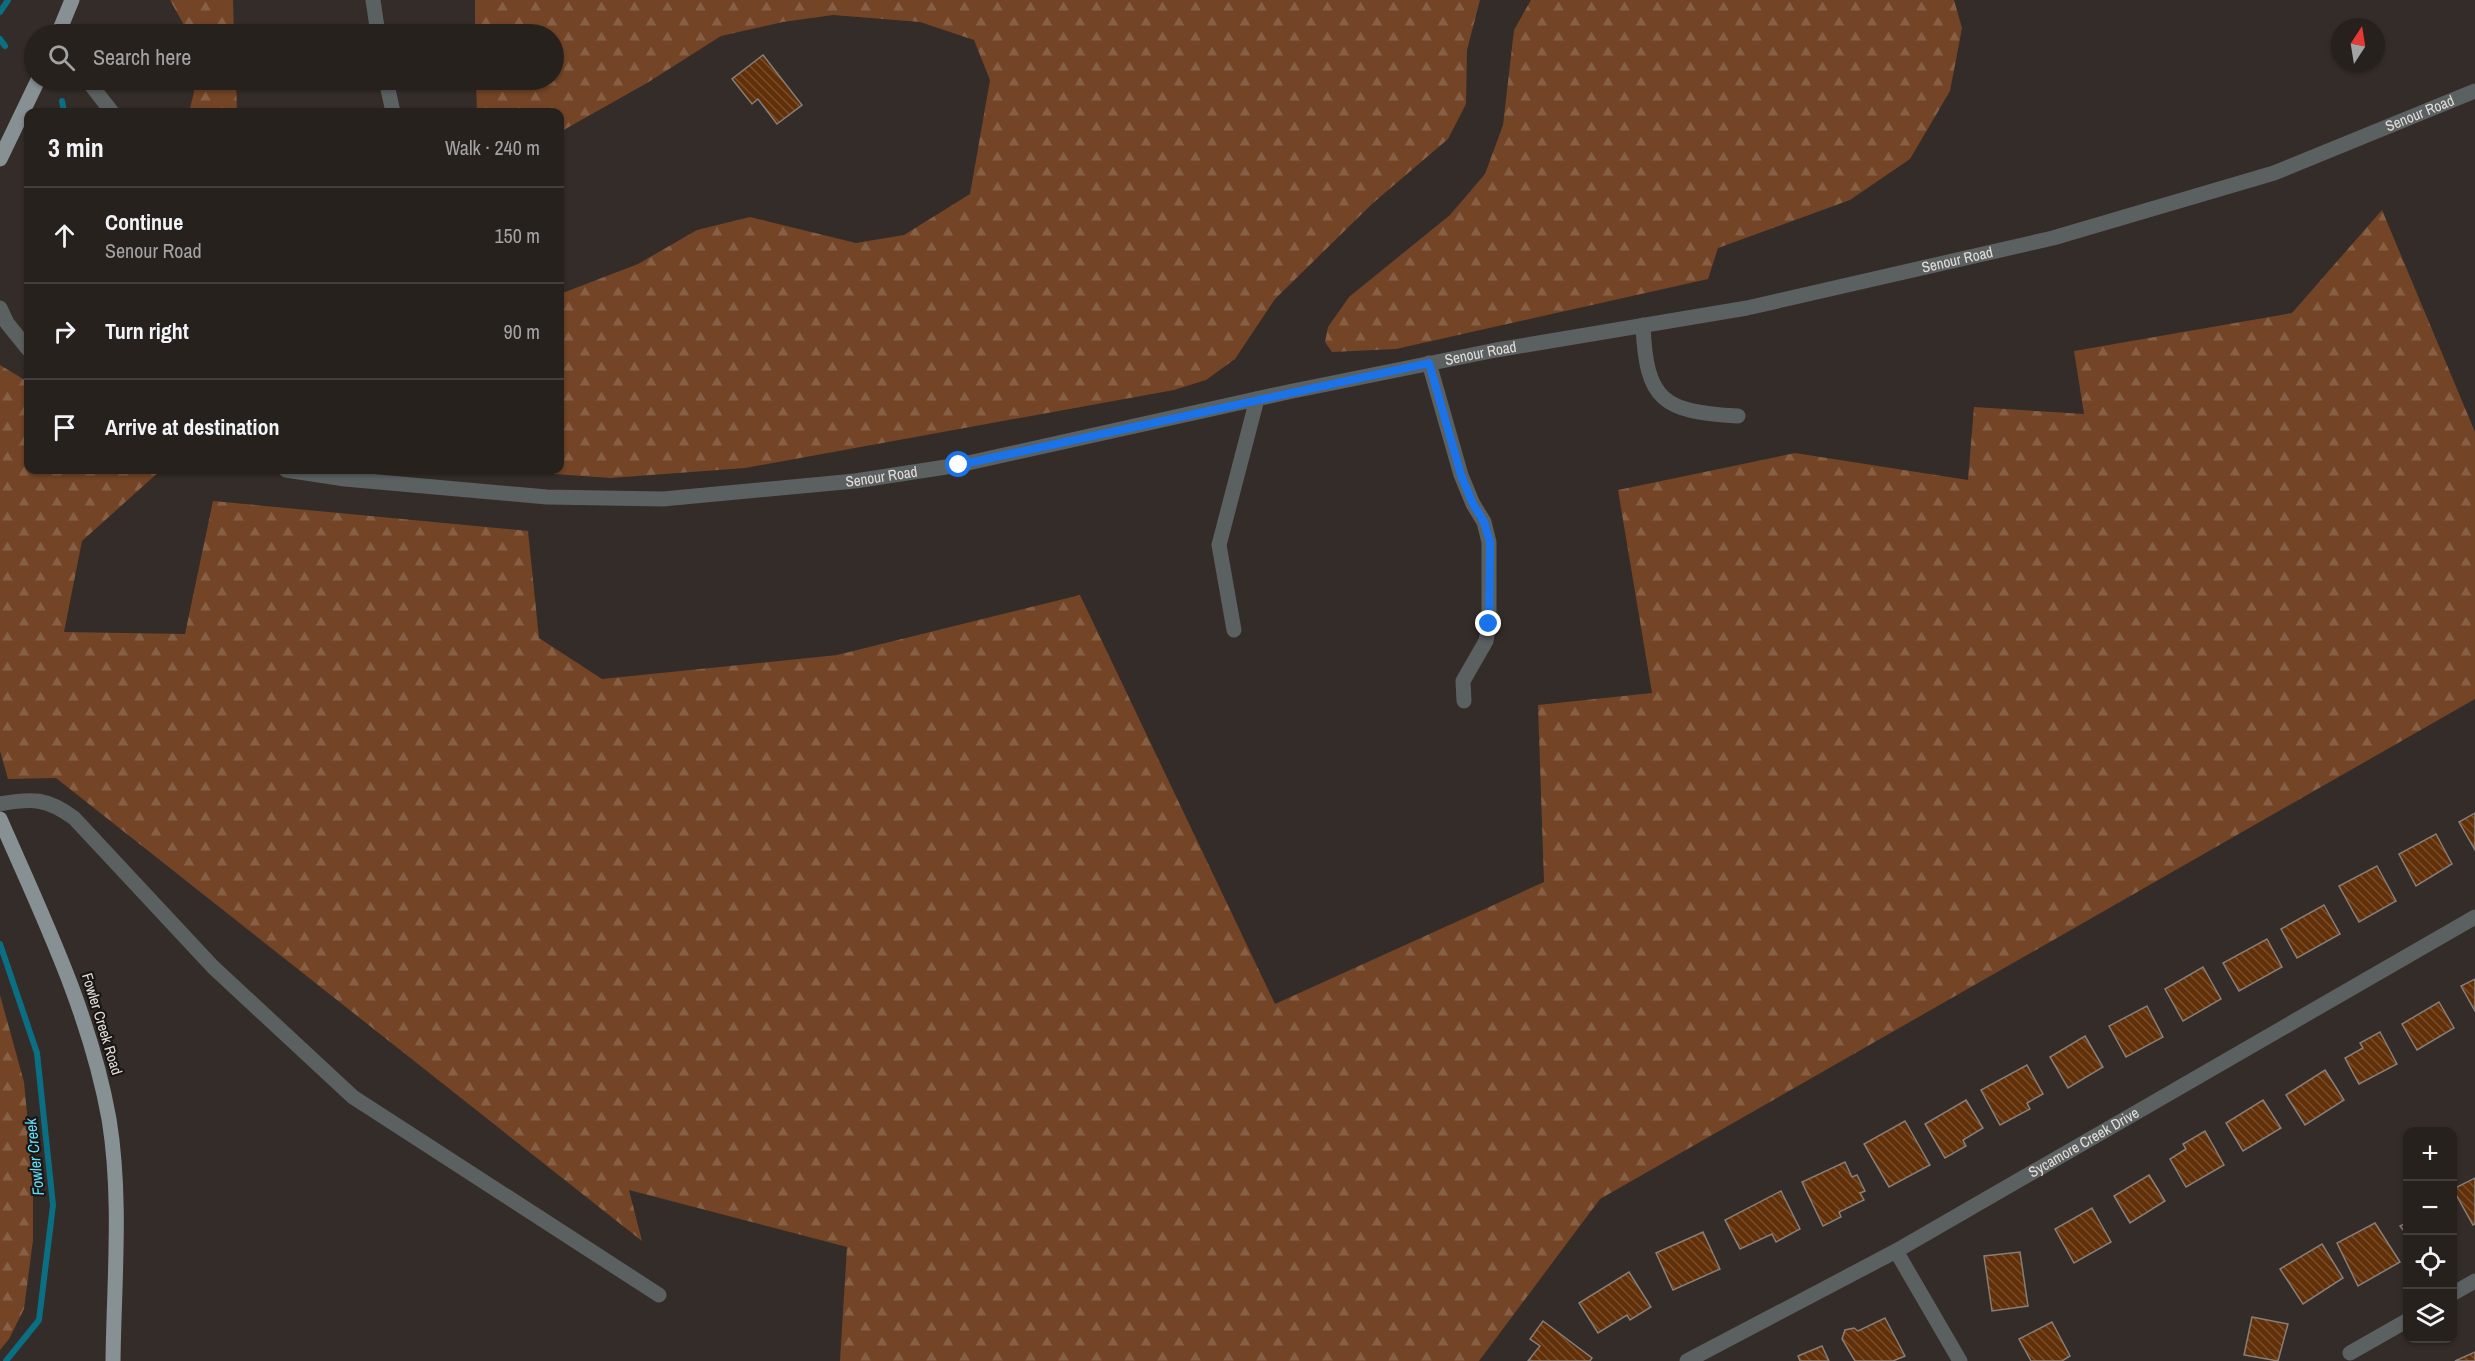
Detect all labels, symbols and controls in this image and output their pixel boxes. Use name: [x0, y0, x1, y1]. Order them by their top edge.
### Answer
north arrow: [2331, 18, 2385, 72]
search box: [24, 24, 564, 90]
icon: search: [45, 41, 78, 74]
text: Search here: [93, 42, 191, 72]
street label: Senour Road: [2382, 90, 2457, 136]
text: 3 min: [48, 130, 104, 165]
text: Walk · 240 m: [445, 134, 540, 161]
text: Continue: [105, 207, 183, 237]
icon: ahead: [48, 219, 81, 252]
text: 150 m: [494, 222, 540, 249]
text: Senour Road: [105, 237, 202, 264]
street label: Senour Road: [1919, 241, 1995, 278]
icon: right: [48, 315, 81, 348]
text: Turn right: [105, 316, 189, 346]
text: 90 m: [504, 318, 540, 345]
street label: Senour Road: [1443, 336, 1518, 370]
icon: arrive: [48, 411, 81, 444]
text: Arrive at destination: [105, 412, 279, 442]
route start: [945, 451, 971, 477]
street label: Senour Road: [844, 461, 919, 492]
route end: [1475, 610, 1501, 636]
street label: Fowler Creek Road: [77, 970, 128, 1077]
street label: Sycamore Creek Drive: [2024, 1102, 2143, 1182]
water label: Fowler Creek: [19, 1117, 49, 1197]
map controls: [2403, 1127, 2457, 1343]
button: +: [2403, 1127, 2457, 1181]
button: −: [2403, 1181, 2457, 1235]
button: locate: [2403, 1235, 2457, 1289]
button: layers: [2403, 1289, 2457, 1343]

